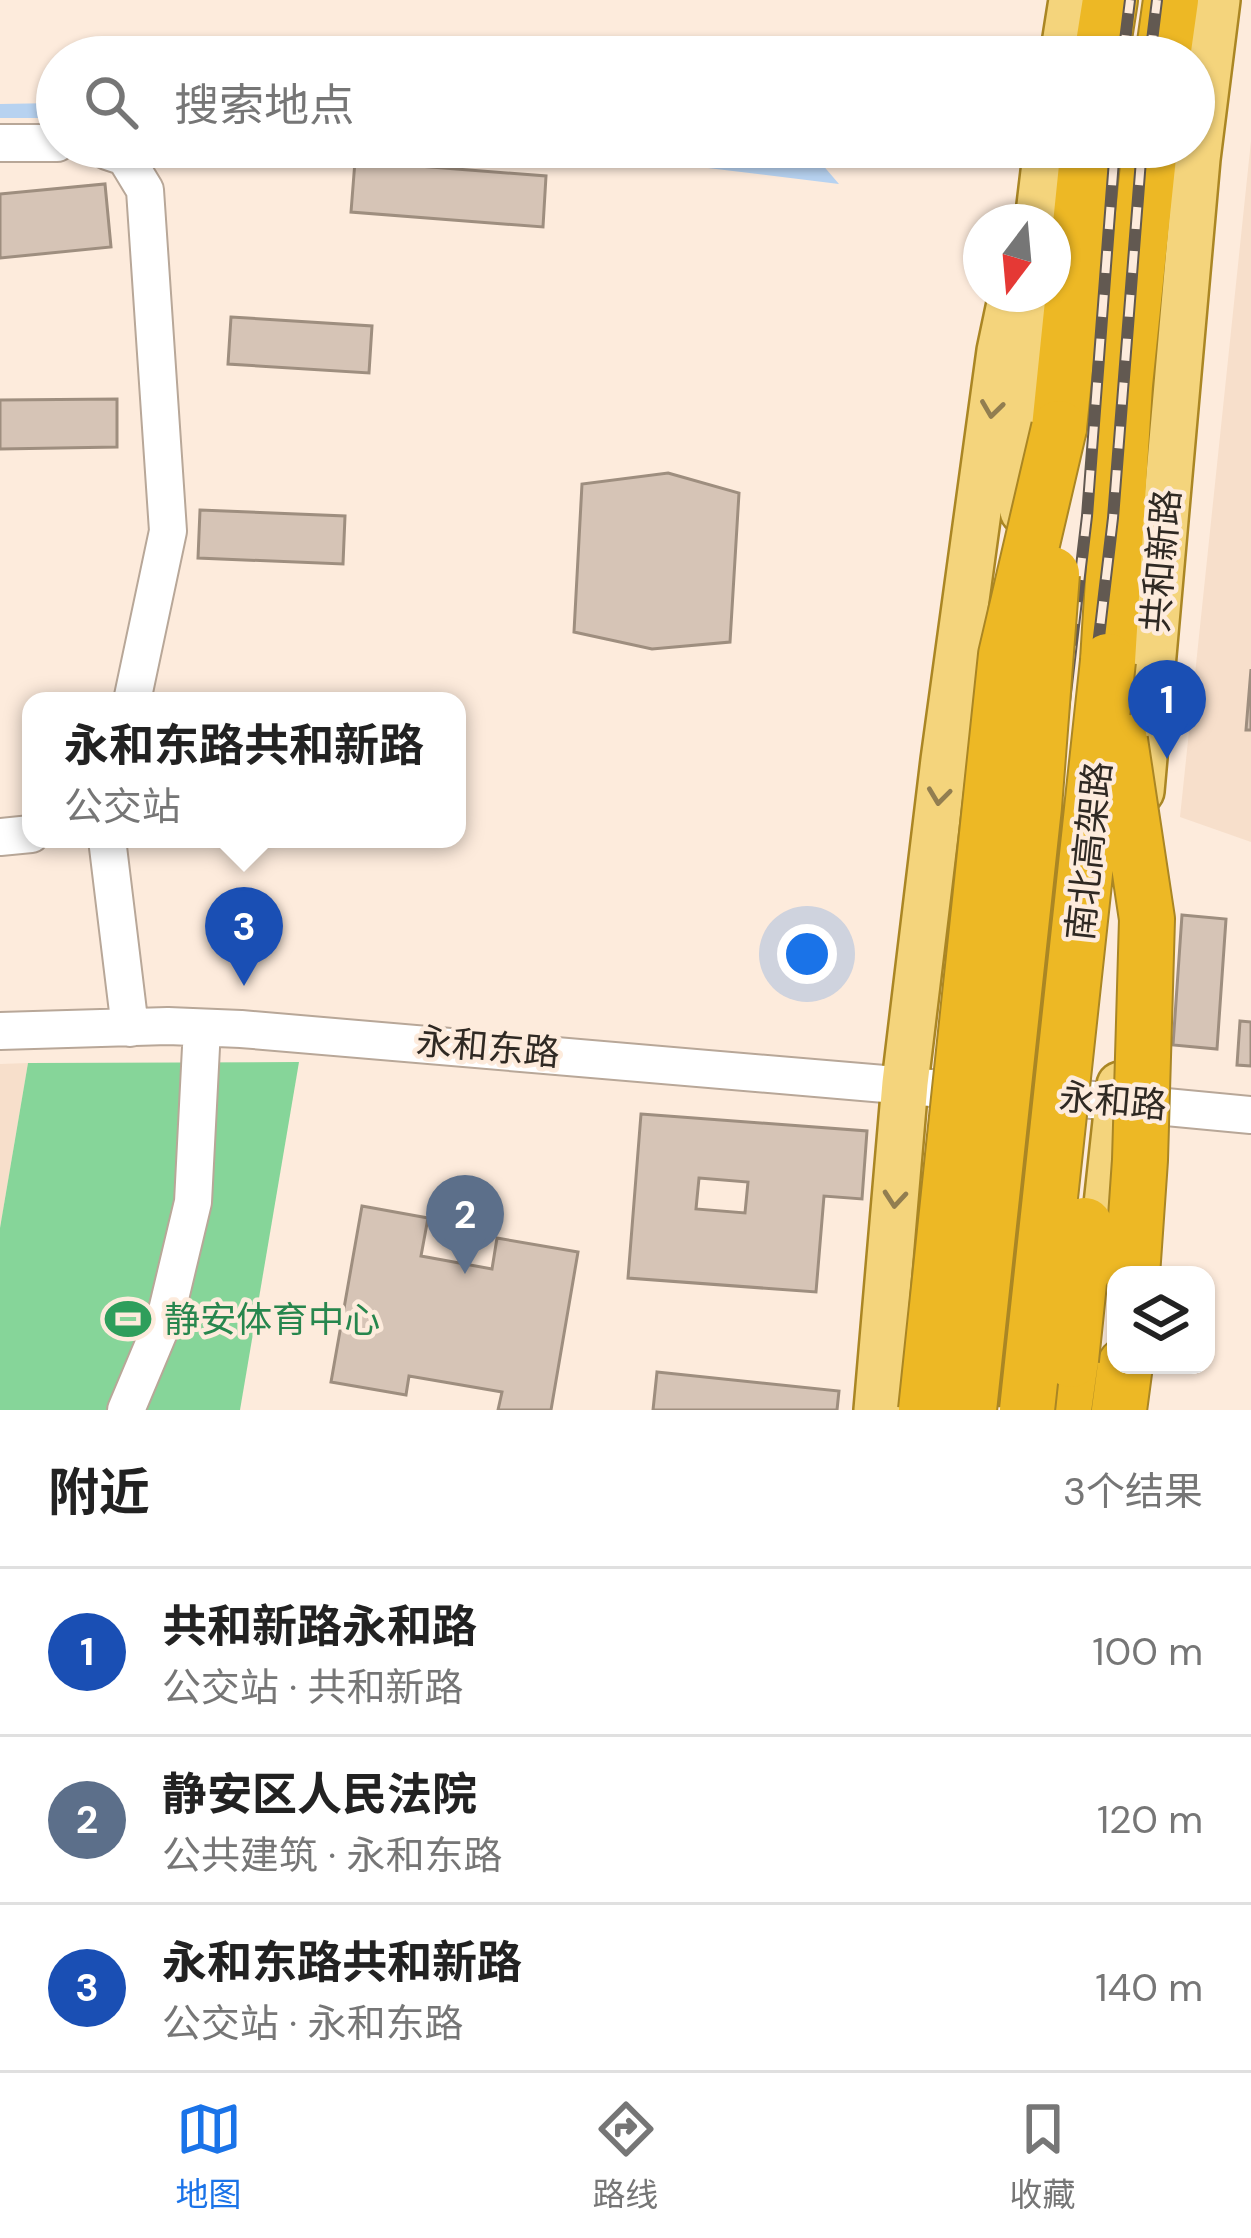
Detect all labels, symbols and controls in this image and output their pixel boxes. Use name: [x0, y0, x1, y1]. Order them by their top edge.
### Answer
search box: [36, 36, 1215, 168]
icon: search: [78, 69, 144, 135]
text: 搜索地点: [174, 76, 354, 135]
north arrow: [963, 204, 1071, 312]
one-way arrow: [980, 400, 1006, 419]
street label: 共和新路: [1131, 487, 1191, 635]
pin: 1: [1128, 660, 1206, 759]
popup: [22, 692, 466, 848]
text: 永和东路共和新路: [64, 716, 424, 775]
street label: 南北高架路: [1056, 759, 1122, 943]
text: 公交站: [64, 781, 181, 832]
one-way arrow: [927, 786, 953, 806]
pin: 3: [205, 887, 283, 986]
your location: [777, 924, 837, 984]
street label: 永和东路: [414, 1017, 562, 1077]
street label: 永和路: [1057, 1073, 1169, 1129]
pin: 2: [426, 1175, 504, 1274]
one-way arrow: [883, 1190, 908, 1209]
map controls: [1107, 1266, 1215, 1374]
button: layers: [1107, 1266, 1215, 1374]
sports icon: 静安体育中心: [103, 1294, 153, 1344]
place label: 静安体育中心: [164, 1296, 380, 1343]
text: 附近: [48, 1459, 150, 1526]
text: 3个结果: [1063, 1466, 1203, 1517]
text: 共和新路永和路: [162, 1597, 477, 1656]
text: 1: [80, 1626, 94, 1677]
text: 100 m: [1092, 1626, 1203, 1677]
text: 公交站 · 共和新路: [162, 1662, 463, 1713]
text: 静安区人民法院: [162, 1765, 477, 1824]
text: 2: [76, 1794, 98, 1845]
text: 120 m: [1097, 1794, 1203, 1845]
text: 公共建筑 · 永和东路: [162, 1830, 502, 1881]
text: 永和东路共和新路: [162, 1933, 522, 1992]
text: 3: [75, 1962, 99, 2013]
text: 140 m: [1095, 1962, 1203, 2013]
text: 公交站 · 永和东路: [162, 1998, 463, 2049]
tab: 地图: [176, 2096, 242, 2216]
tab: 路线: [593, 2096, 659, 2216]
tab: 收藏: [1010, 2096, 1076, 2216]

